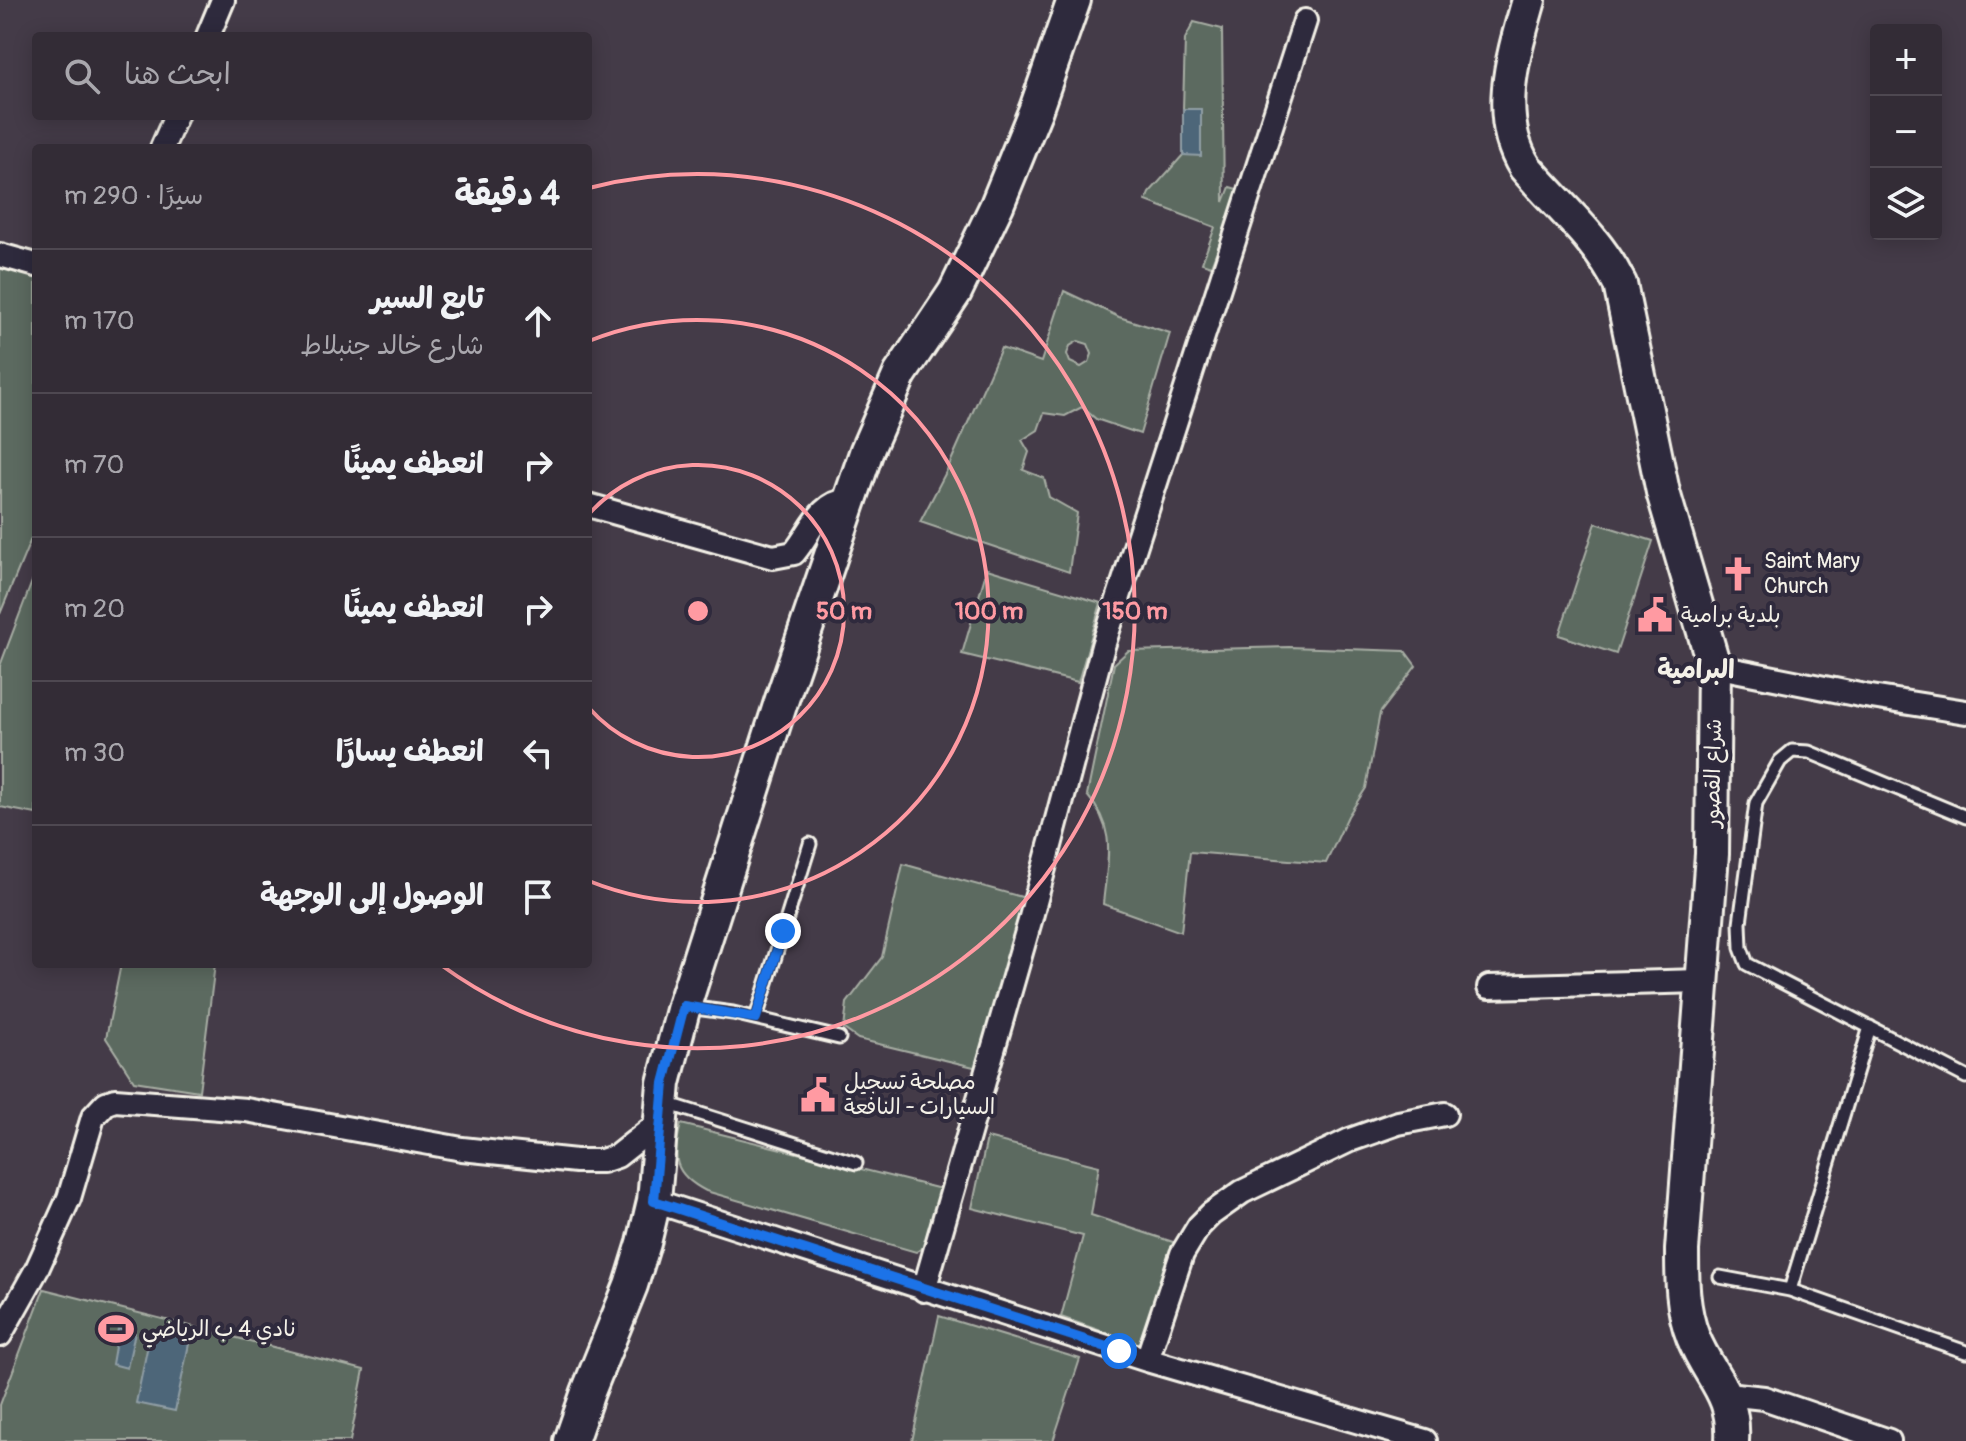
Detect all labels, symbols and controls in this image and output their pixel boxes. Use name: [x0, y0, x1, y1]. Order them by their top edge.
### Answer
map controls: [1870, 24, 1942, 240]
button: +: [1870, 24, 1942, 96]
search box: [32, 32, 592, 120]
icon: search: [60, 54, 104, 98]
text: ابحث هنا: [124, 56, 231, 93]
button: −: [1870, 96, 1942, 168]
button: layers: [1870, 168, 1942, 240]
text: 4 دقيقة: [454, 173, 560, 216]
text: سيرًا · 290 m: [64, 180, 203, 212]
text: تابع السير: [371, 280, 484, 317]
icon: ahead: [516, 299, 560, 343]
text: 170 m: [64, 305, 134, 337]
text: شارع خالد جنبلاط: [300, 330, 484, 362]
icon: right: [516, 443, 560, 487]
text: انعطف يمينًا: [344, 445, 484, 482]
text: 70 m: [64, 449, 124, 481]
place label: Saint Mary Church: [1764, 547, 1860, 600]
church icon: Saint Mary Church: [1719, 555, 1757, 593]
icon: right: [516, 587, 560, 631]
text: انعطف يمينًا: [344, 589, 484, 626]
text: 20 m: [64, 593, 125, 625]
public building icon: بلدية برامية: [1636, 596, 1674, 634]
centre of rings: [684, 597, 712, 625]
text: 50 m: [816, 597, 872, 626]
text: 100 m: [955, 597, 1023, 626]
text: 150 m: [1102, 597, 1168, 626]
place label: بلدية برامية: [1681, 601, 1781, 629]
district label: البرامية: [1657, 654, 1735, 686]
street label: شراع القصور: [1698, 718, 1729, 830]
icon: left: [516, 731, 560, 775]
text: انعطف يسارًا: [336, 733, 484, 770]
text: 30 m: [64, 737, 125, 769]
icon: arrive: [516, 875, 560, 919]
text: الوصول إلى الوجهة: [260, 877, 484, 914]
route end: [765, 913, 801, 949]
place label: مصلحة تسجيل السيارات - النافعة: [844, 1068, 995, 1121]
public building icon: مصلحة تسجيل السيارات - النافعة: [799, 1076, 837, 1114]
sports icon: نادي 4 ب الرياضي: [97, 1310, 135, 1348]
place label: نادي 4 ب الرياضي: [142, 1315, 296, 1348]
route start: [1101, 1333, 1137, 1369]

